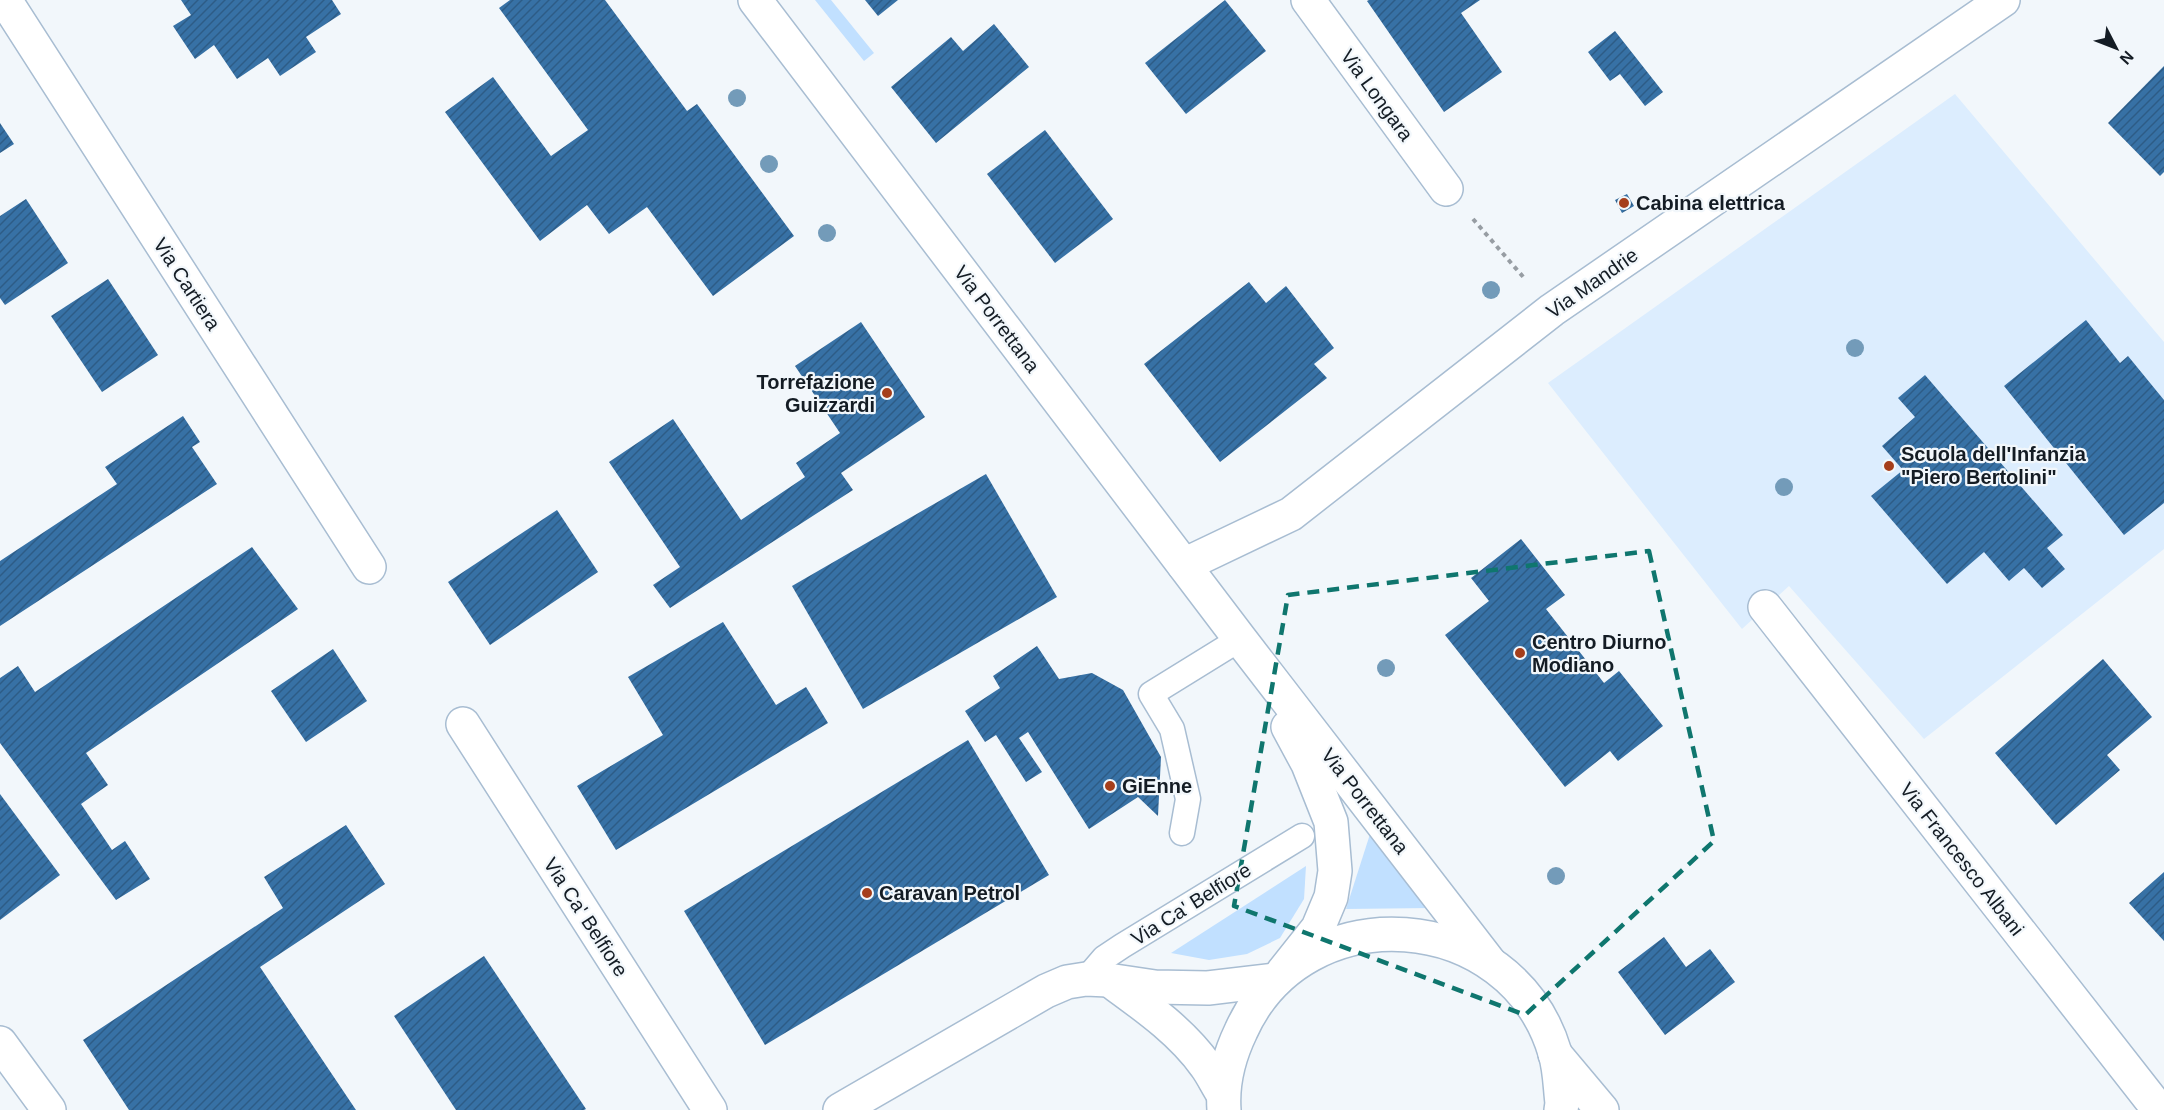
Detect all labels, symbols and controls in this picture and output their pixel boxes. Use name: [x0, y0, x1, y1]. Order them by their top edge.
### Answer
north arrow: [2086, 18, 2146, 78]
street label: Via Longara: [1337, 45, 1418, 146]
text: N: [2117, 48, 2137, 68]
place label: Cabina elettrica: [1636, 192, 1786, 214]
marker: Cabina elettrica: [1617, 196, 1631, 210]
street label: Via Cartiera: [149, 234, 225, 335]
street label: Via Mandrie: [1542, 243, 1642, 323]
street label: Via Porrettana: [950, 261, 1045, 377]
place label: Torrefazione Guizzardi: [756, 371, 875, 416]
marker: Torrefazione Guizzardi: [880, 386, 894, 400]
place label: Scuola dell'Infanzia "Piero Bertolini": [1901, 443, 2087, 488]
marker: Scuola dell'Infanzia "Piero Bertolini": [1882, 459, 1896, 473]
place label: Centro Diurno Modiano: [1532, 631, 1666, 676]
marker: Centro Diurno Modiano: [1513, 646, 1527, 660]
street label: Via Porrettana: [1317, 744, 1413, 859]
place label: GiEnne: [1122, 775, 1192, 797]
street label: Via Francesco Albani: [1896, 778, 2028, 940]
marker: GiEnne: [1103, 779, 1117, 793]
street label: Via Ca' Belfiore: [540, 854, 632, 980]
street label: Via Ca' Belfiore: [1127, 858, 1255, 950]
place label: Caravan Petrol: [879, 882, 1020, 904]
marker: Caravan Petrol: [860, 886, 874, 900]

